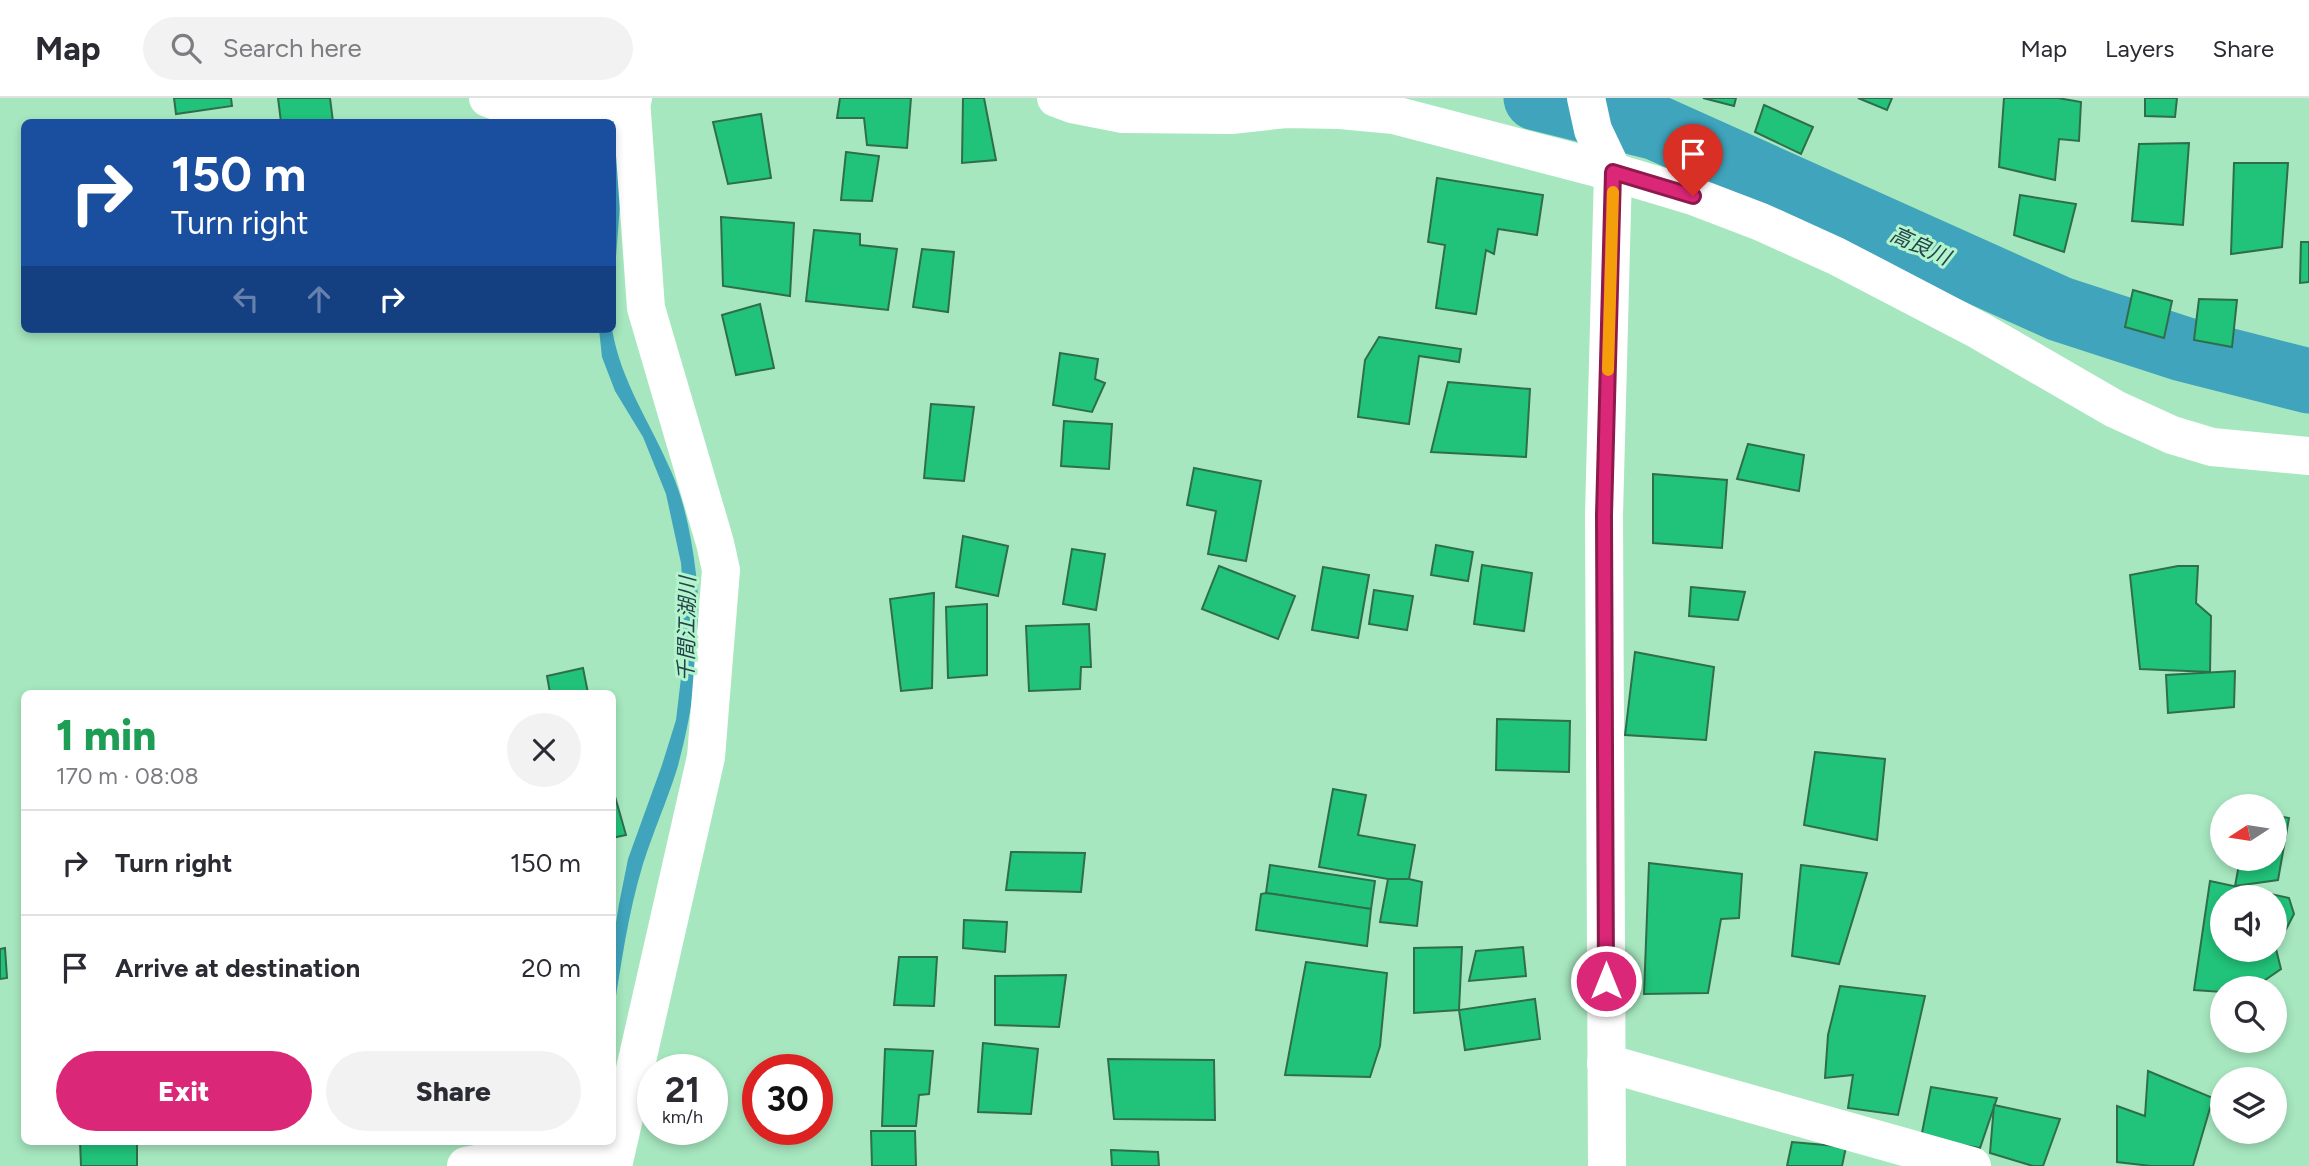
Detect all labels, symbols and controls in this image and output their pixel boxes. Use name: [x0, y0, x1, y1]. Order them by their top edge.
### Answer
search box: [143, 17, 633, 80]
text: Map: [35, 29, 101, 68]
icon: search: [167, 29, 205, 67]
text: Search here: [223, 32, 362, 64]
text: Map: [2020, 34, 2067, 63]
text: Layers: [2105, 34, 2174, 63]
text: Share: [2212, 34, 2274, 63]
pin: [1663, 124, 1723, 196]
icon: arrive: [1674, 135, 1712, 173]
text: 150 m: [171, 144, 306, 203]
icon: right: [56, 147, 147, 238]
text: Turn right: [171, 204, 309, 242]
water label: 高良川: [1886, 221, 1956, 271]
icon: left: [227, 280, 265, 318]
icon: ahead: [300, 280, 338, 318]
icon: right: [373, 280, 411, 318]
water label: 千間江湖川: [673, 574, 700, 682]
text: 1 min: [56, 710, 156, 761]
button: close: [507, 713, 581, 787]
text: 170 m · 08:08: [56, 762, 199, 790]
north arrow: [2210, 794, 2287, 872]
map controls: [2210, 794, 2287, 1144]
icon: right: [56, 844, 94, 882]
text: Turn right: [115, 847, 232, 879]
text: 150 m: [510, 847, 581, 879]
button: sound: [2210, 885, 2287, 962]
position arrow: [1569, 944, 1643, 1018]
icon: arrive: [56, 949, 94, 987]
text: Arrive at destination: [115, 952, 360, 984]
text: 20 m: [521, 952, 581, 984]
button: search: [2210, 976, 2287, 1053]
button: Exit: [56, 1051, 312, 1131]
button: Share: [326, 1051, 581, 1131]
speed limit sign: 30: [742, 1054, 833, 1145]
button: layers: [2210, 1067, 2287, 1144]
text: 21: [665, 1069, 700, 1111]
text: km/h: [662, 1106, 703, 1128]

